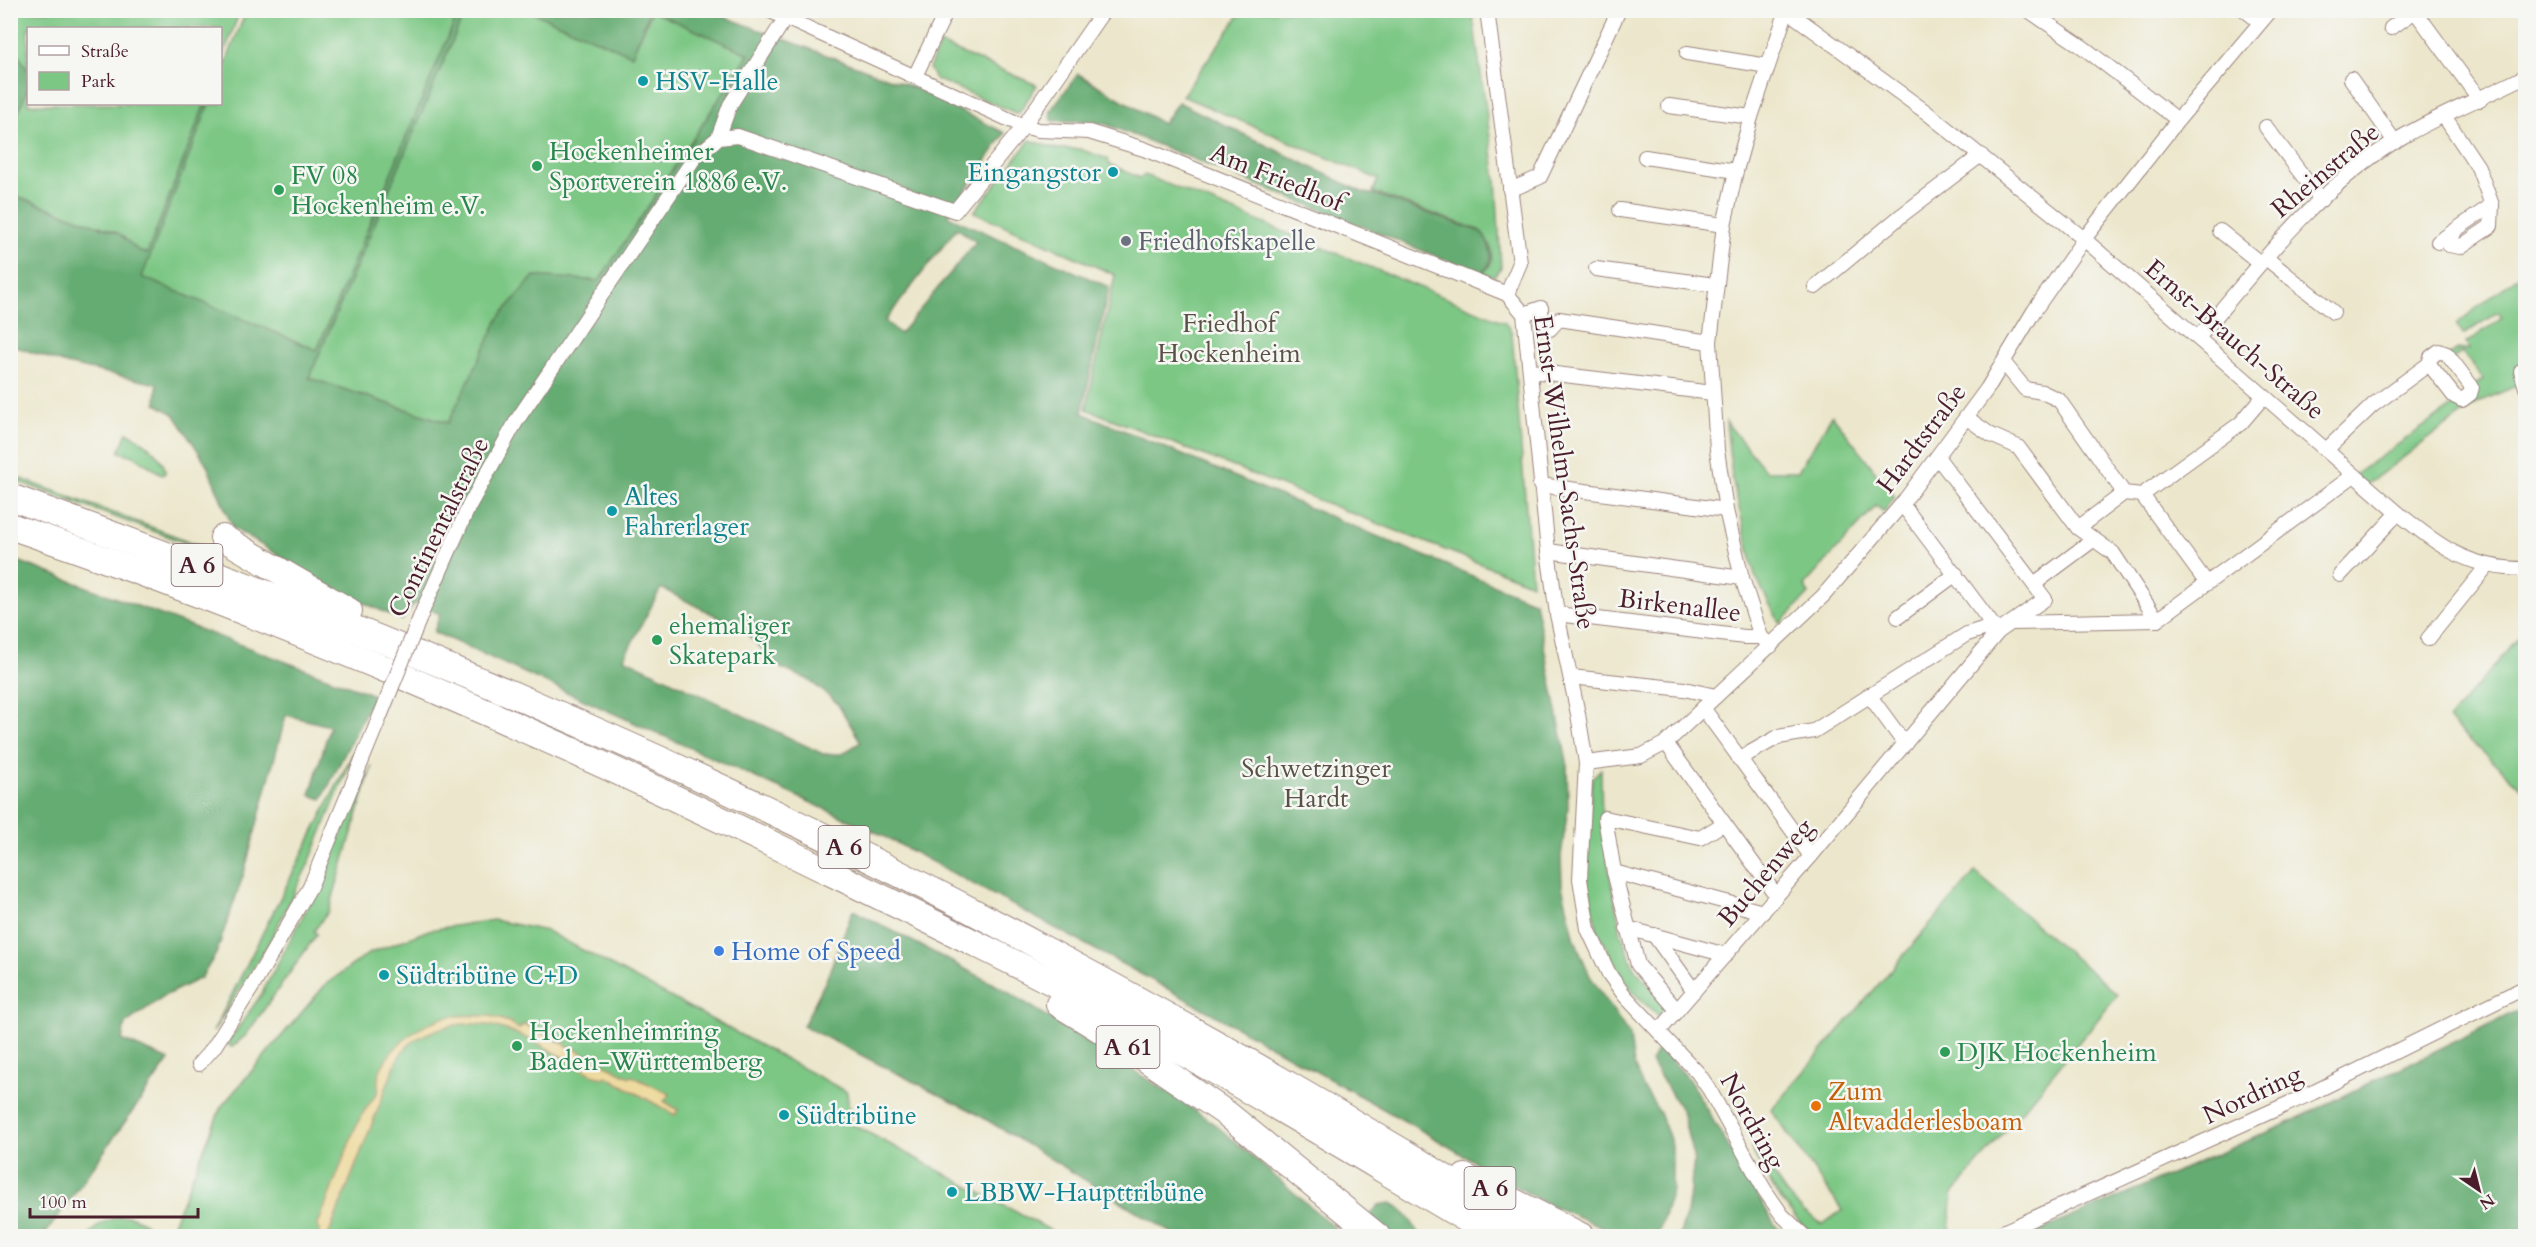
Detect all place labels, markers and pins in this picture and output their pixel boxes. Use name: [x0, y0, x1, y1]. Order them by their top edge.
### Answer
place label: HSV-Halle: [655, 64, 778, 99]
marker: HSV-Halle: [636, 74, 650, 88]
place label: Hockenheimer Sportverein 1886 e.V.: [549, 134, 787, 199]
place label: Eingangstor: [967, 155, 1102, 190]
place label: FV 08 Hockenheim e.V.: [291, 158, 486, 223]
marker: Hockenheimer Sportverein 1886 e.V.: [530, 159, 544, 173]
marker: Eingangstor: [1106, 165, 1120, 179]
marker: FV 08 Hockenheim e.V.: [272, 183, 286, 197]
place label: Friedhofskapelle: [1138, 224, 1316, 259]
marker: Friedhofskapelle: [1119, 234, 1133, 248]
place label: Altes Fahrerlager: [624, 479, 749, 544]
marker: Altes Fahrerlager: [605, 504, 619, 518]
place label: ehemaliger Skatepark: [669, 608, 790, 673]
marker: ehemaliger Skatepark: [650, 633, 664, 647]
place label: Home of Speed: [731, 934, 901, 969]
marker: Home of Speed: [712, 944, 726, 958]
place label: Südtribüne C+D: [396, 958, 578, 993]
marker: Südtribüne C+D: [377, 968, 391, 982]
place label: Hockenheimring Baden-Württemberg: [529, 1014, 763, 1079]
place label: DJK Hockenheim: [1957, 1035, 2157, 1070]
marker: Hockenheimring Baden-Württemberg: [510, 1039, 524, 1053]
marker: DJK Hockenheim: [1938, 1045, 1952, 1059]
place label: Zum Altvadderlesboam: [1828, 1074, 2023, 1139]
place label: Südtribüne: [796, 1098, 917, 1133]
marker: Zum Altvadderlesboam: [1809, 1099, 1823, 1113]
marker: Südtribüne: [777, 1108, 791, 1122]
place label: LBBW-Haupttribüne: [964, 1175, 1204, 1210]
marker: LBBW-Haupttribüne: [945, 1185, 959, 1199]

